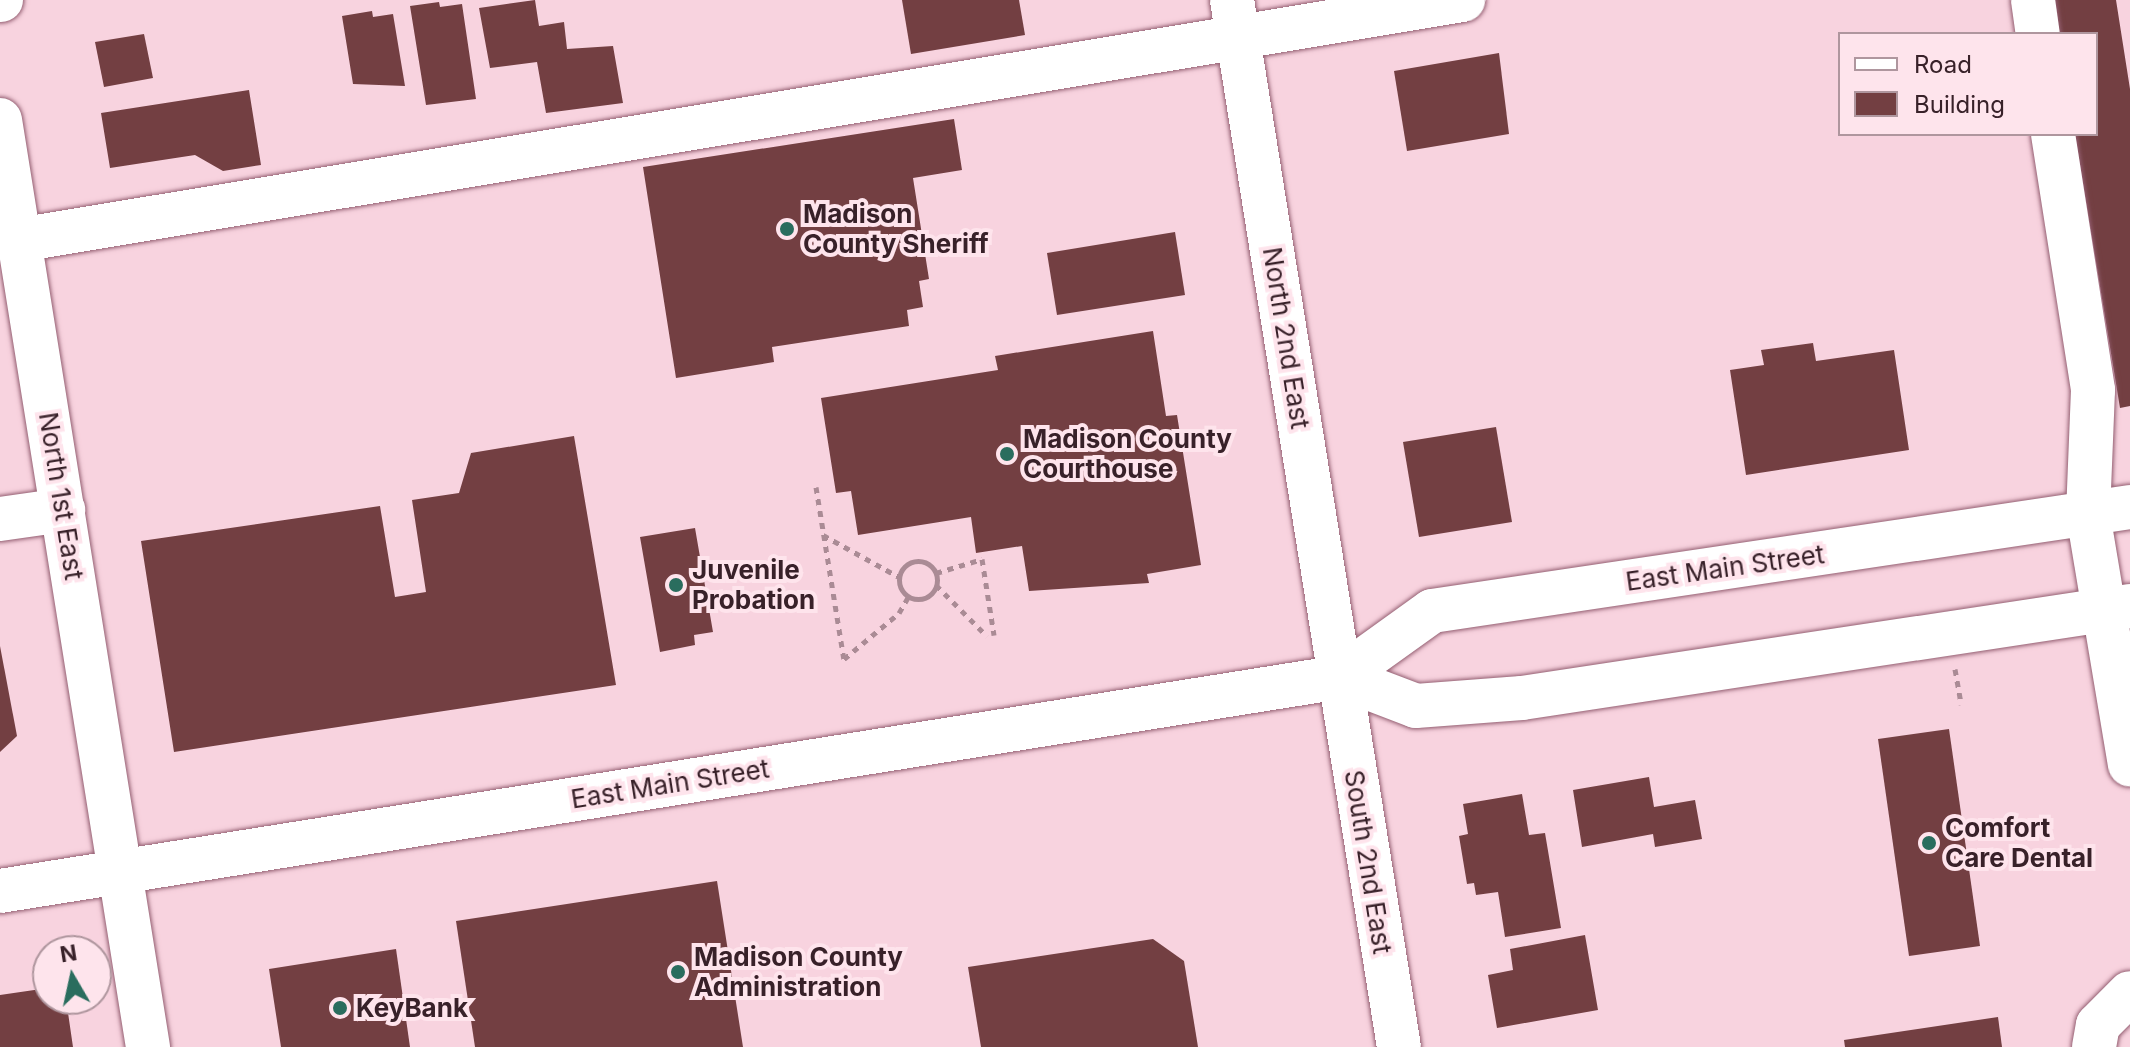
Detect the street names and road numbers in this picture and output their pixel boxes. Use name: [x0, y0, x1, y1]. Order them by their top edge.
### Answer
street label: North 2nd East: [1256, 245, 1316, 431]
street label: North 1st East: [32, 410, 90, 582]
street label: East Main Street: [1624, 539, 1826, 597]
street label: East Main Street: [569, 753, 771, 815]
street label: South 2nd East: [1338, 768, 1398, 956]

